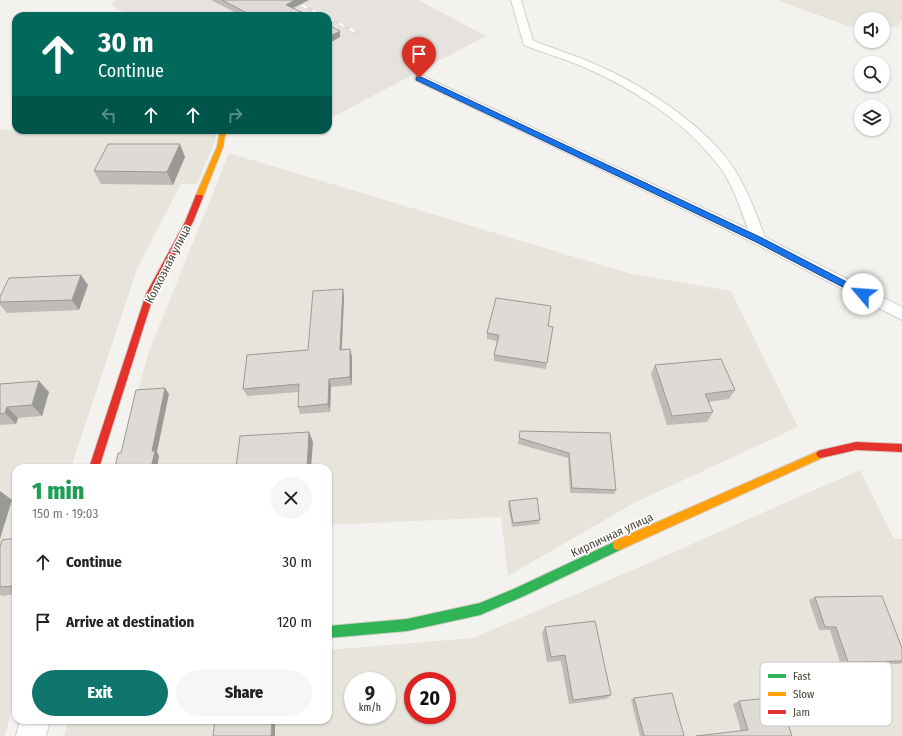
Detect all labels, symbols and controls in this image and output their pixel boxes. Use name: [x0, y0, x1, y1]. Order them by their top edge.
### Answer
map controls: [854, 12, 890, 136]
button: sound: [854, 12, 890, 48]
text: 30 m: [98, 26, 154, 59]
icon: ahead: [32, 28, 84, 80]
pin: [402, 37, 436, 78]
icon: arrive: [408, 43, 430, 65]
button: search: [854, 56, 890, 92]
text: Continue: [98, 60, 164, 82]
button: layers: [854, 100, 890, 136]
icon: left: [98, 104, 120, 126]
icon: ahead: [140, 104, 162, 126]
icon: ahead: [182, 104, 204, 126]
icon: right: [224, 104, 246, 126]
street label: Колхозная улица: [142, 222, 194, 306]
position arrow: [842, 273, 884, 315]
text: 1 min: [32, 477, 84, 505]
button: close: [270, 477, 312, 519]
text: 150 m · 19:03: [32, 506, 98, 521]
street label: Кирпичная улица: [569, 510, 655, 560]
icon: ahead: [32, 551, 54, 573]
text: Continue: [66, 553, 122, 571]
text: 30 m: [282, 553, 312, 571]
icon: arrive: [32, 611, 54, 633]
text: Arrive at destination: [66, 613, 194, 631]
text: 120 m: [277, 613, 312, 631]
legend: [760, 662, 892, 726]
button: Exit: [32, 670, 168, 716]
button: Share: [176, 670, 312, 716]
text: Fast: [793, 670, 811, 683]
speed limit sign: 20: [404, 672, 456, 724]
text: 9: [365, 681, 375, 705]
text: Slow: [793, 688, 814, 701]
text: km/h: [359, 702, 381, 714]
text: Jam: [793, 706, 810, 719]

